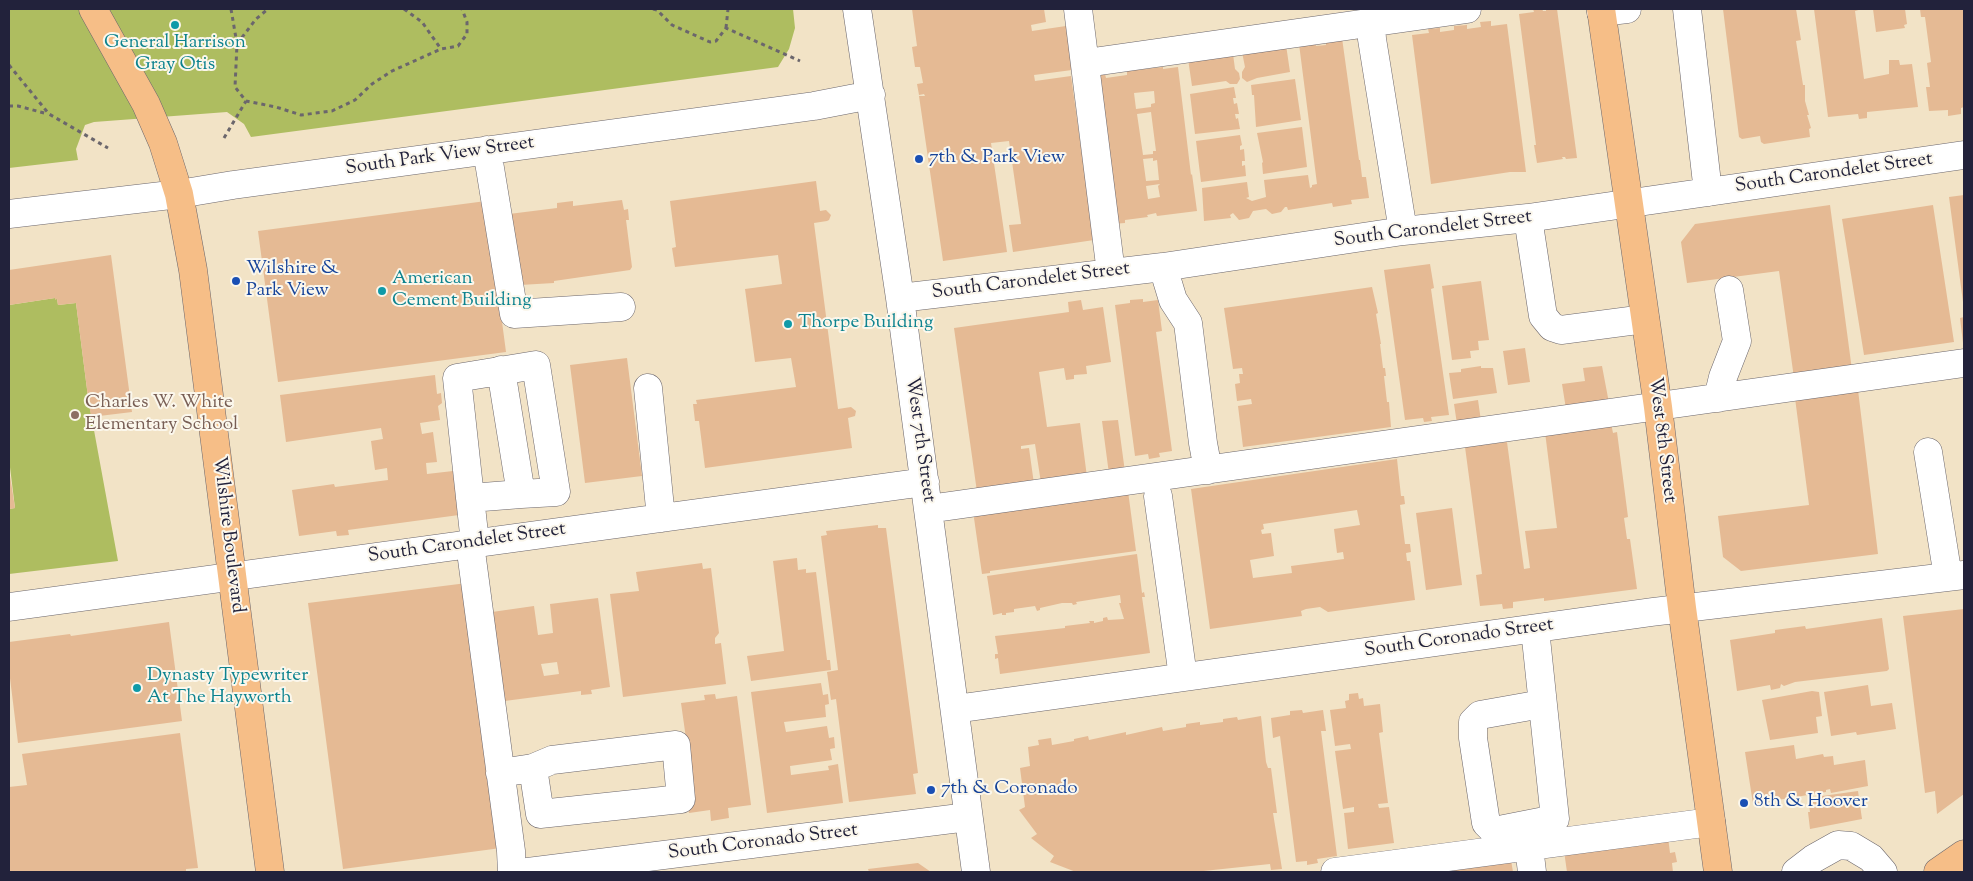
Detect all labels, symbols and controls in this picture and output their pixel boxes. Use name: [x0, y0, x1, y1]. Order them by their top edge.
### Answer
marker: General Harrison Gray Otis: [169, 19, 181, 31]
place label: General Harrison Gray Otis: [104, 33, 246, 77]
street label: South Park View Street: [344, 132, 536, 182]
place label: 7th & Park View: [929, 148, 1065, 170]
street label: South Carondelet Street: [1734, 149, 1934, 199]
marker: 7th & Park View: [913, 153, 925, 165]
street label: South Carondelet Street: [1333, 207, 1533, 253]
place label: Wilshire & Park View: [246, 259, 339, 303]
street label: South Carondelet Street: [931, 259, 1131, 305]
place label: American Cement Building: [392, 269, 531, 313]
marker: Wilshire & Park View: [230, 275, 242, 287]
marker: American Cement Building: [376, 285, 388, 297]
place label: Thorpe Building: [798, 313, 933, 335]
marker: Thorpe Building: [782, 318, 794, 330]
street label: West 7th Street: [899, 376, 939, 504]
street label: West 8th Street: [1642, 376, 1680, 504]
place label: Charles W. White Elementary School: [85, 393, 238, 437]
marker: Charles W. White Elementary School: [69, 409, 81, 421]
street label: Wilshire Boulevard: [206, 455, 248, 615]
street label: South Carondelet Street: [367, 519, 567, 569]
street label: South Coronado Street: [1363, 614, 1555, 664]
place label: Dynasty Typewriter At The Hayworth: [147, 666, 308, 710]
marker: Dynasty Typewriter At The Hayworth: [131, 682, 143, 694]
place label: 7th & Coronado: [941, 779, 1078, 801]
marker: 7th & Coronado: [925, 784, 937, 796]
place label: 8th & Hoover: [1754, 792, 1868, 814]
marker: 8th & Hoover: [1738, 797, 1750, 809]
street label: South Coronado Street: [667, 820, 859, 866]

